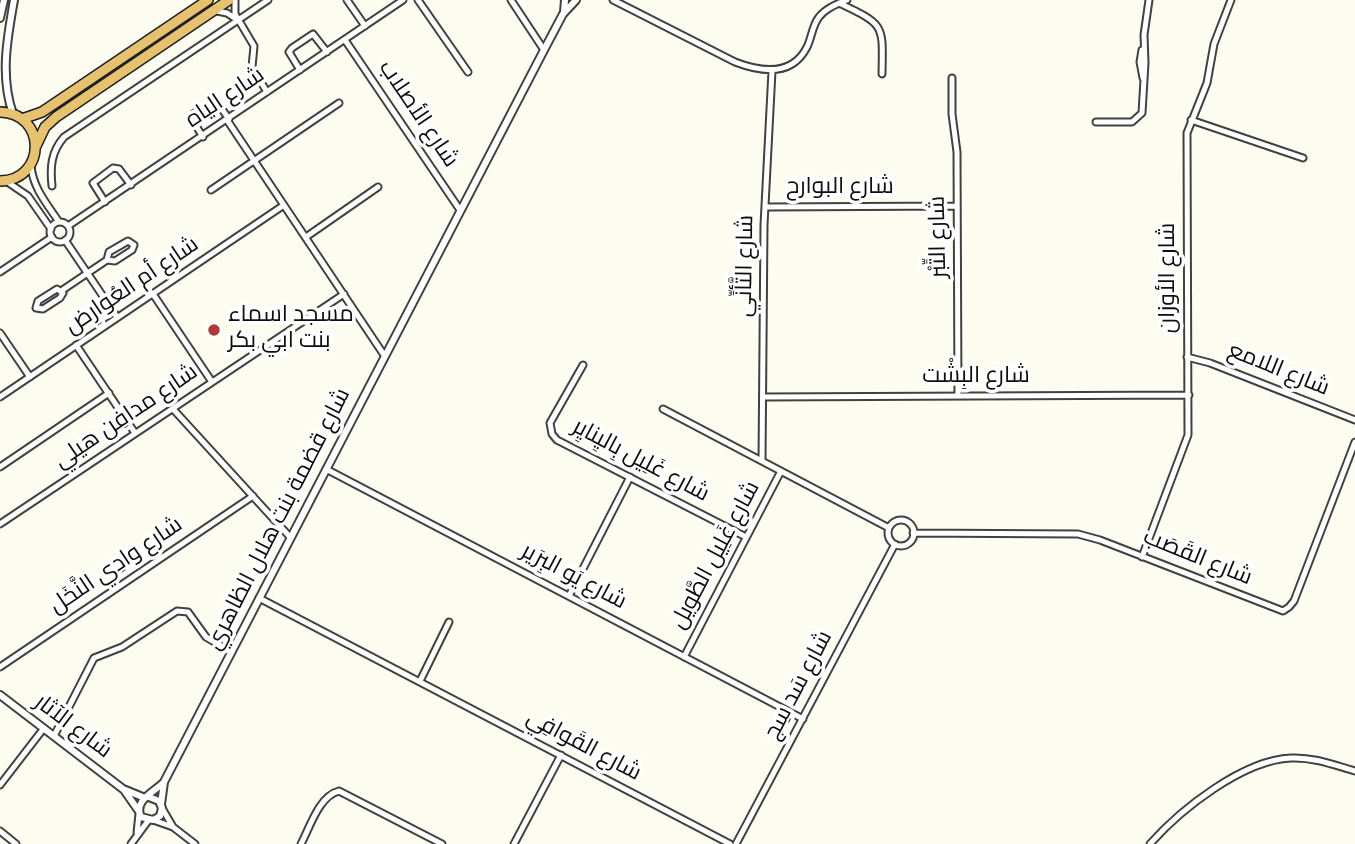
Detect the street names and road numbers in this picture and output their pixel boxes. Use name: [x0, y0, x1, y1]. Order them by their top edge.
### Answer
street label: شارع الأصلاب: [371, 56, 463, 174]
street label: شارع الياه: [181, 63, 271, 135]
street label: شارع البوارح: [786, 175, 894, 203]
street label: شارع التِّبْر: [925, 195, 955, 279]
street label: شارع التَّأنِّي: [732, 215, 762, 317]
street label: شارع الأوزان: [1156, 223, 1184, 333]
street label: شارع أم العُوارِض: [61, 232, 205, 342]
street label: شارع اللامع: [1223, 338, 1333, 404]
street label: شارع مدافِن هيلي: [50, 360, 204, 476]
street label: شارع البِشْت: [922, 364, 1030, 392]
street label: شارع قضمة بنت هلال الظاهري: [202, 384, 358, 656]
street label: شارع غَلِيل بِاليِنايِر: [567, 414, 713, 510]
street label: شارع غَلِيل الطَّويل: [666, 477, 768, 635]
street label: شارع وادِي النَّخَل: [45, 512, 189, 622]
street label: شارع القَصَب: [1138, 525, 1256, 593]
street label: شارع يَو البِرَير: [516, 539, 630, 617]
street label: شارع سَد سِج: [760, 627, 840, 745]
street label: شارع الآثار: [28, 690, 116, 766]
street label: شارع القَوافِي: [521, 705, 645, 789]

